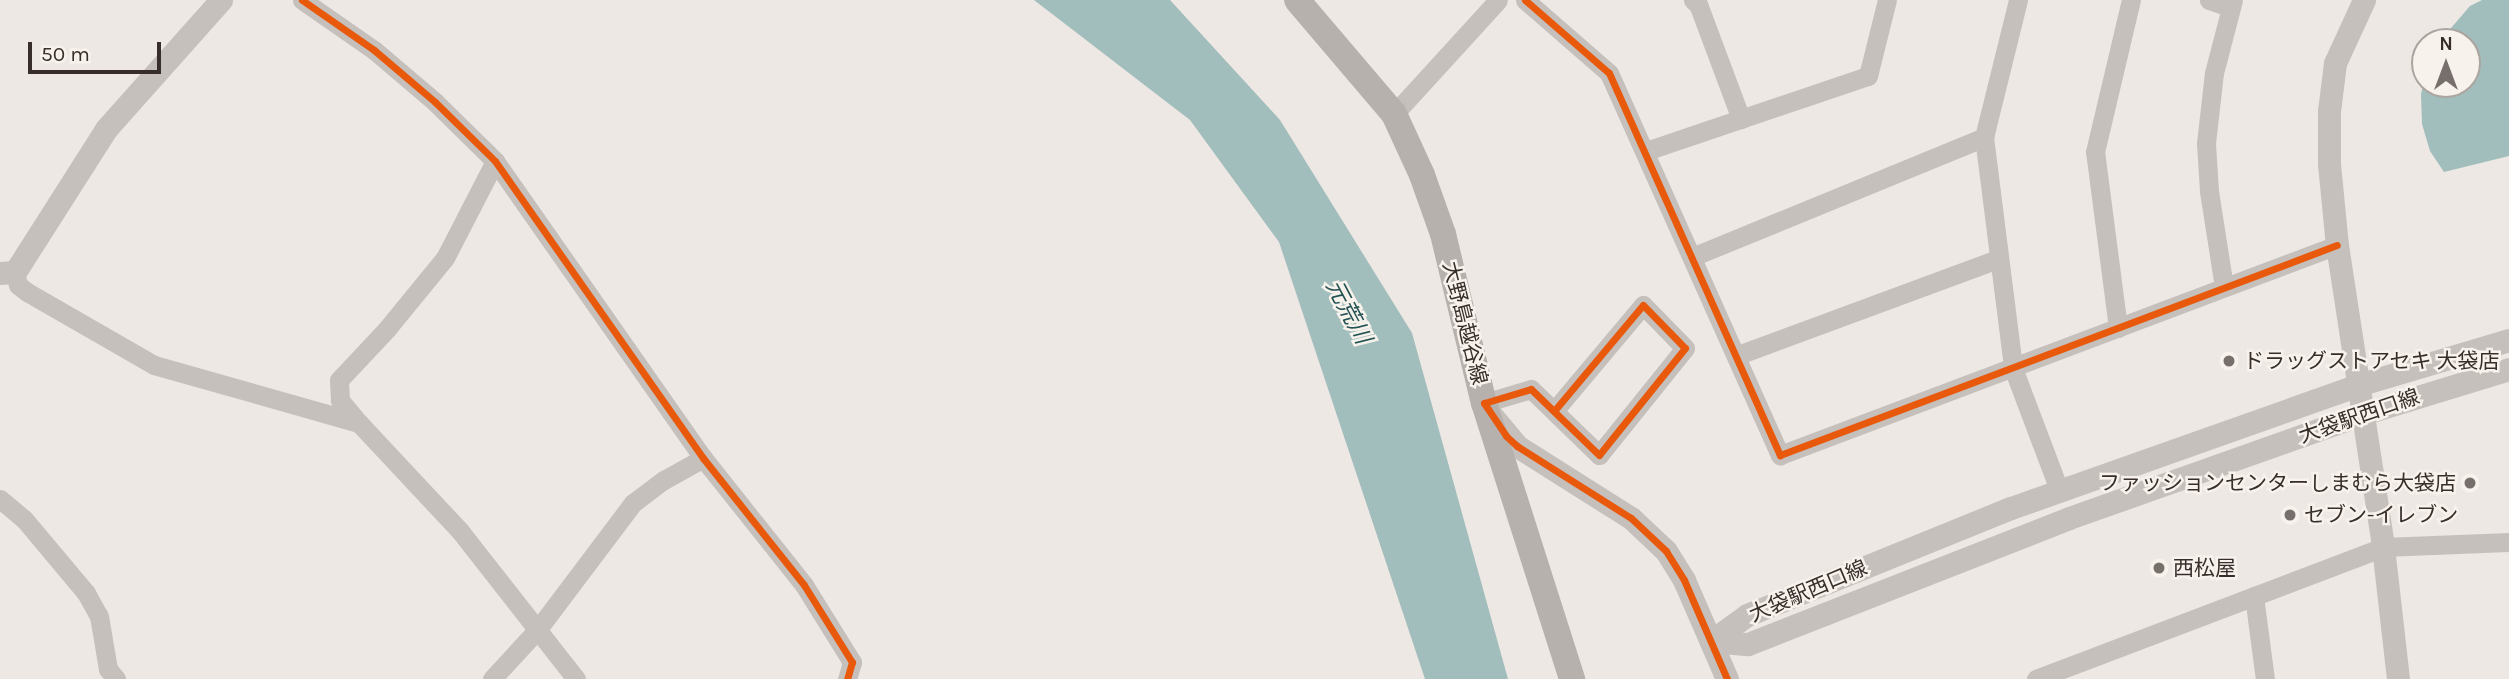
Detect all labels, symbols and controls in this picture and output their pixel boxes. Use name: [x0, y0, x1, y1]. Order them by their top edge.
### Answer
scale bar: [32, 28, 164, 72]
north arrow: [2411, 28, 2481, 98]
text: N: [2439, 33, 2453, 55]
text: 50 m: [41, 42, 90, 66]
street label: 大野島越谷線: [1438, 259, 1492, 387]
water label: 元荒川: [1320, 275, 1376, 349]
place label: ドラッグストアセキ 大袋店: [2243, 348, 2500, 374]
marker: ドラッグストアセキ 大袋店: [2221, 353, 2237, 369]
street label: 大袋駅西口線: [2295, 384, 2423, 448]
place label: ファッションセンターしまむら大袋店: [2099, 470, 2456, 496]
marker: ファッションセンターしまむら大袋店: [2462, 475, 2478, 491]
place label: セブン-イレブン: [2304, 502, 2458, 528]
marker: セブン-イレブン: [2282, 507, 2298, 523]
street label: 大袋駅西口線: [1745, 555, 1871, 627]
place label: 西松屋: [2173, 555, 2236, 581]
marker: 西松屋: [2151, 560, 2167, 576]

